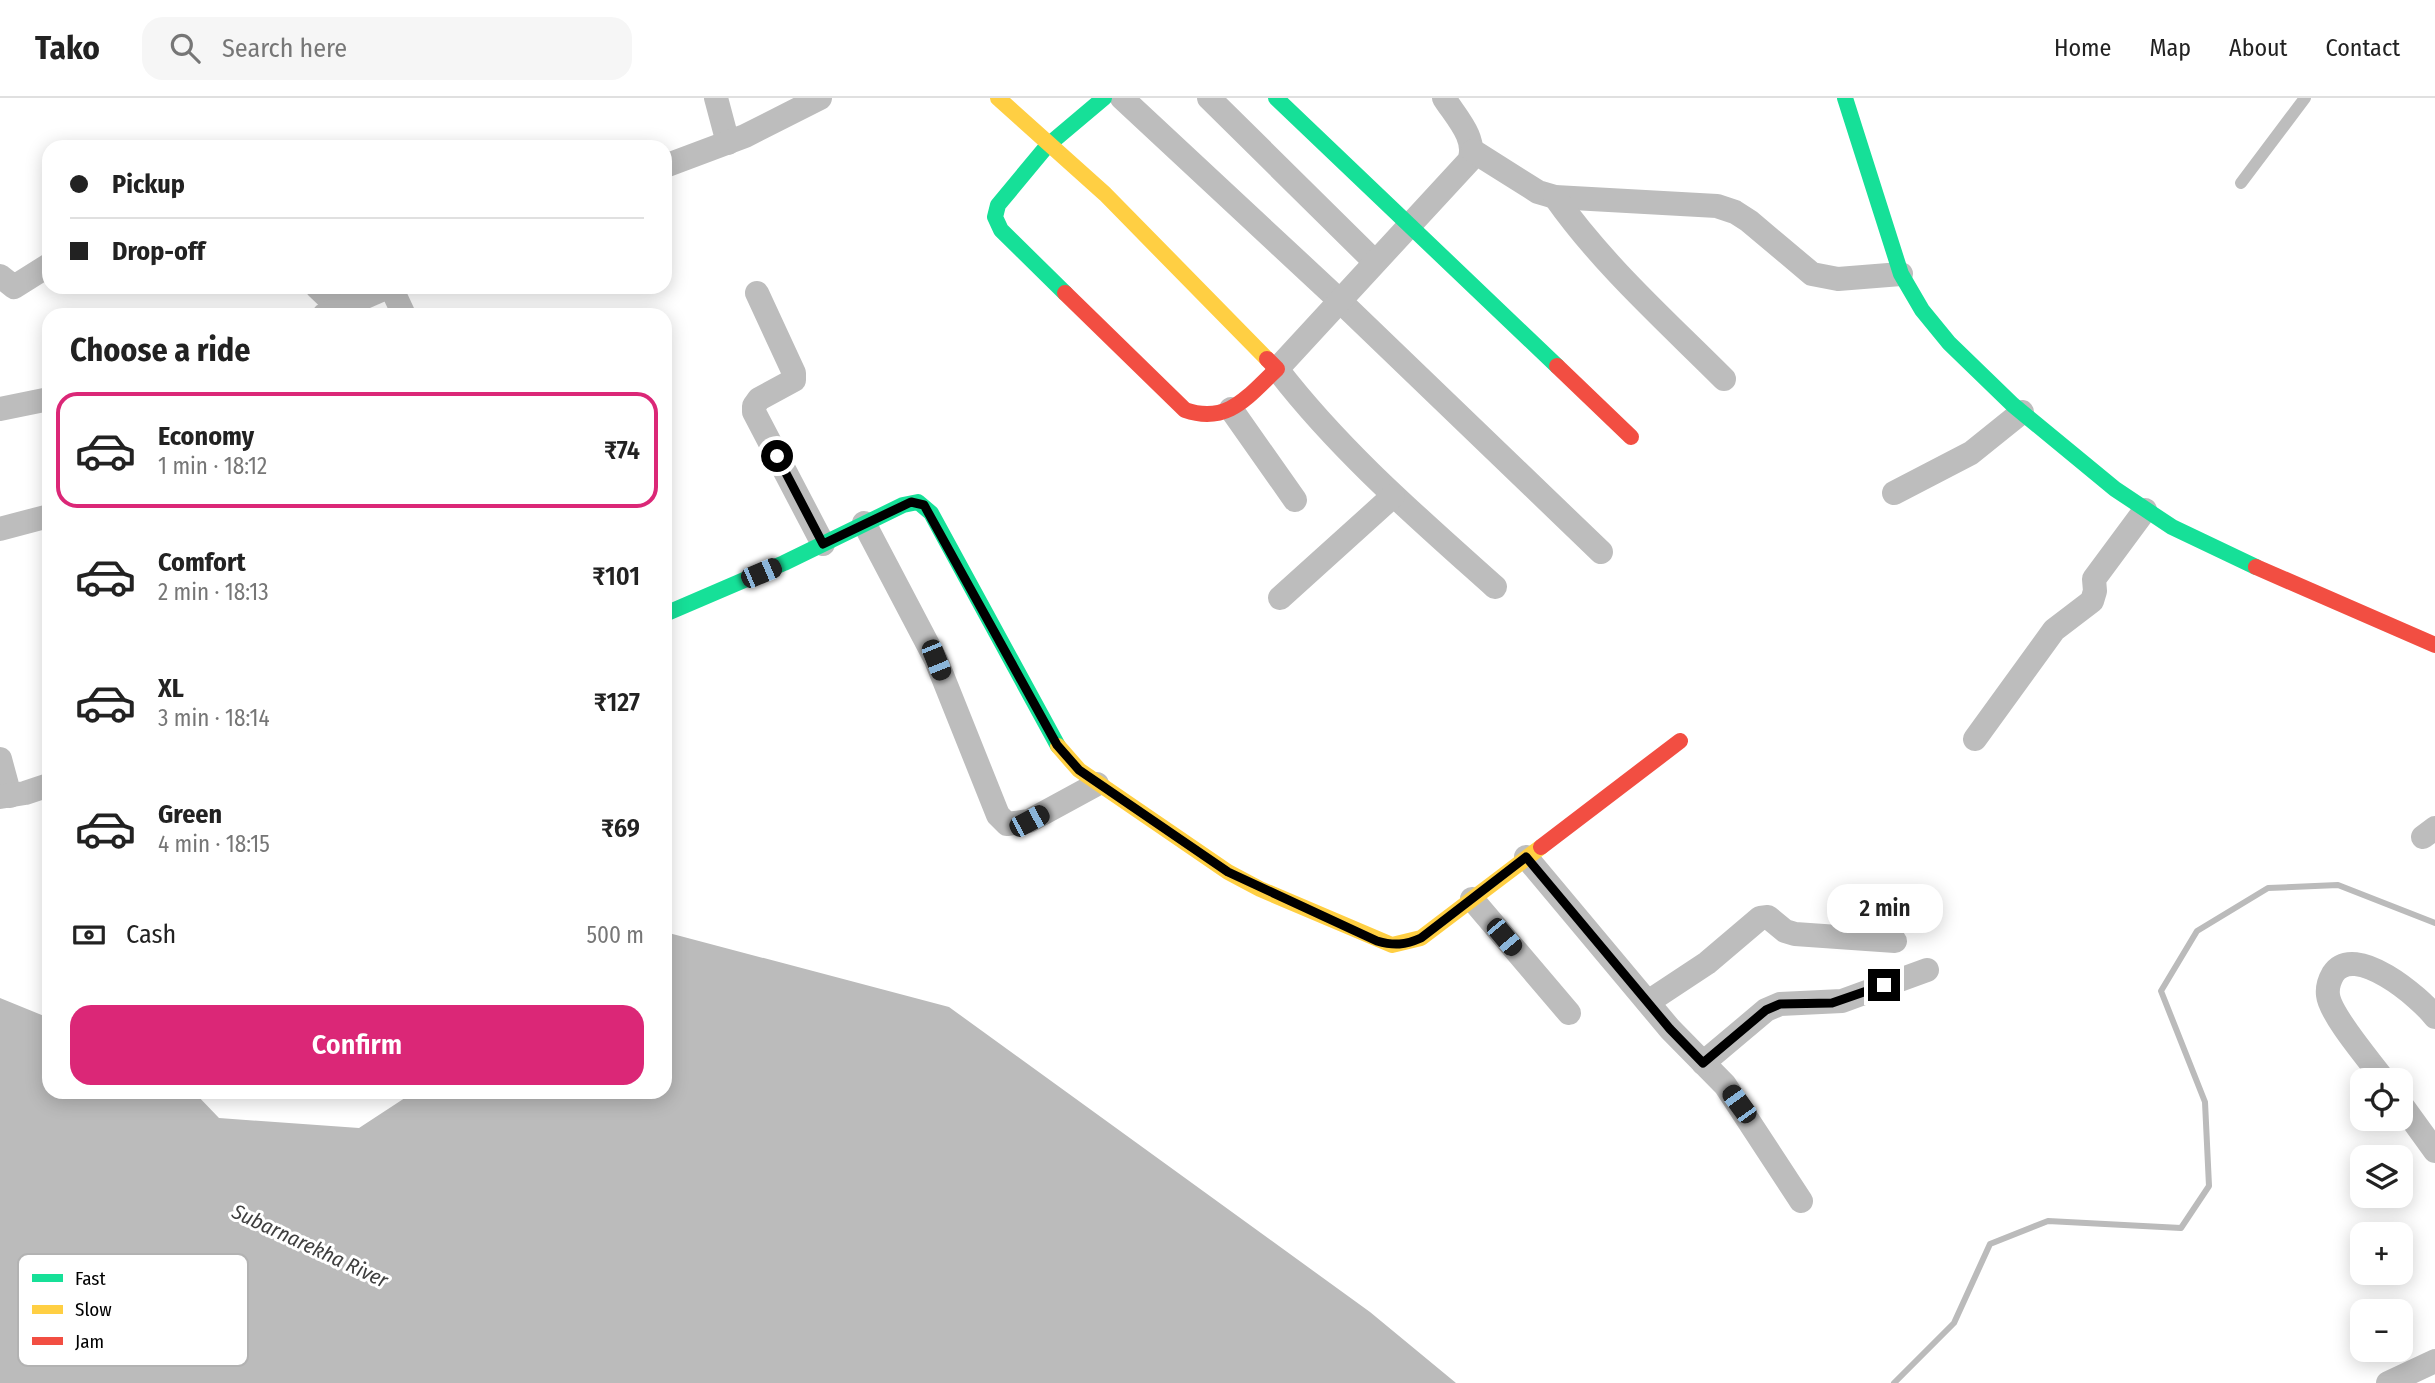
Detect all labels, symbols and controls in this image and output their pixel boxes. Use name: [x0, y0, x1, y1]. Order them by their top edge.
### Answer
search box: [142, 17, 632, 80]
text: Tako: [35, 28, 100, 68]
icon: search: [166, 29, 204, 67]
text: Search here: [222, 33, 347, 64]
text: Home: [2054, 34, 2111, 62]
text: Map: [2149, 34, 2191, 62]
text: About: [2229, 34, 2287, 62]
text: Contact: [2325, 34, 2400, 62]
text: Pickup: [112, 169, 185, 200]
text: Drop-off: [112, 236, 205, 267]
text: Choose a ride: [70, 331, 251, 369]
icon: car: [74, 419, 137, 482]
text: Economy: [158, 421, 254, 452]
text: ₹74: [604, 435, 640, 466]
route start: [761, 440, 793, 472]
text: 1 min · 18:12: [158, 452, 267, 480]
icon: car: [74, 545, 137, 608]
text: Comfort: [158, 547, 246, 578]
car: [738, 555, 785, 591]
text: ₹101: [592, 561, 640, 592]
text: 2 min · 18:13: [158, 578, 269, 606]
car: [919, 637, 954, 683]
icon: car: [74, 671, 137, 734]
text: XL: [158, 673, 184, 704]
text: ₹127: [594, 687, 640, 718]
text: 3 min · 18:14: [158, 704, 270, 732]
icon: car: [74, 797, 137, 860]
text: Green: [158, 799, 222, 830]
car: [1006, 802, 1053, 840]
text: ₹69: [601, 813, 640, 844]
text: 4 min · 18:15: [158, 830, 270, 858]
callout: 2 min: [1826, 884, 1942, 932]
text: 2 min: [1859, 894, 1911, 922]
car: [1483, 914, 1526, 960]
icon: cash: [70, 916, 108, 954]
text: Cash: [126, 919, 176, 950]
text: 500 m: [586, 921, 644, 949]
route end: [1868, 969, 1900, 1001]
button: Confirm: [70, 1005, 644, 1085]
map controls: [2350, 1068, 2413, 1362]
button: locate: [2350, 1068, 2413, 1131]
car: [1719, 1081, 1760, 1127]
button: layers: [2350, 1145, 2413, 1208]
water label: Subarnarekha River: [227, 1198, 393, 1294]
button: +: [2350, 1222, 2413, 1285]
legend: [18, 1254, 248, 1366]
text: Fast: [75, 1267, 106, 1290]
text: Slow: [75, 1298, 112, 1321]
button: −: [2350, 1299, 2413, 1362]
text: Jam: [75, 1330, 104, 1353]

